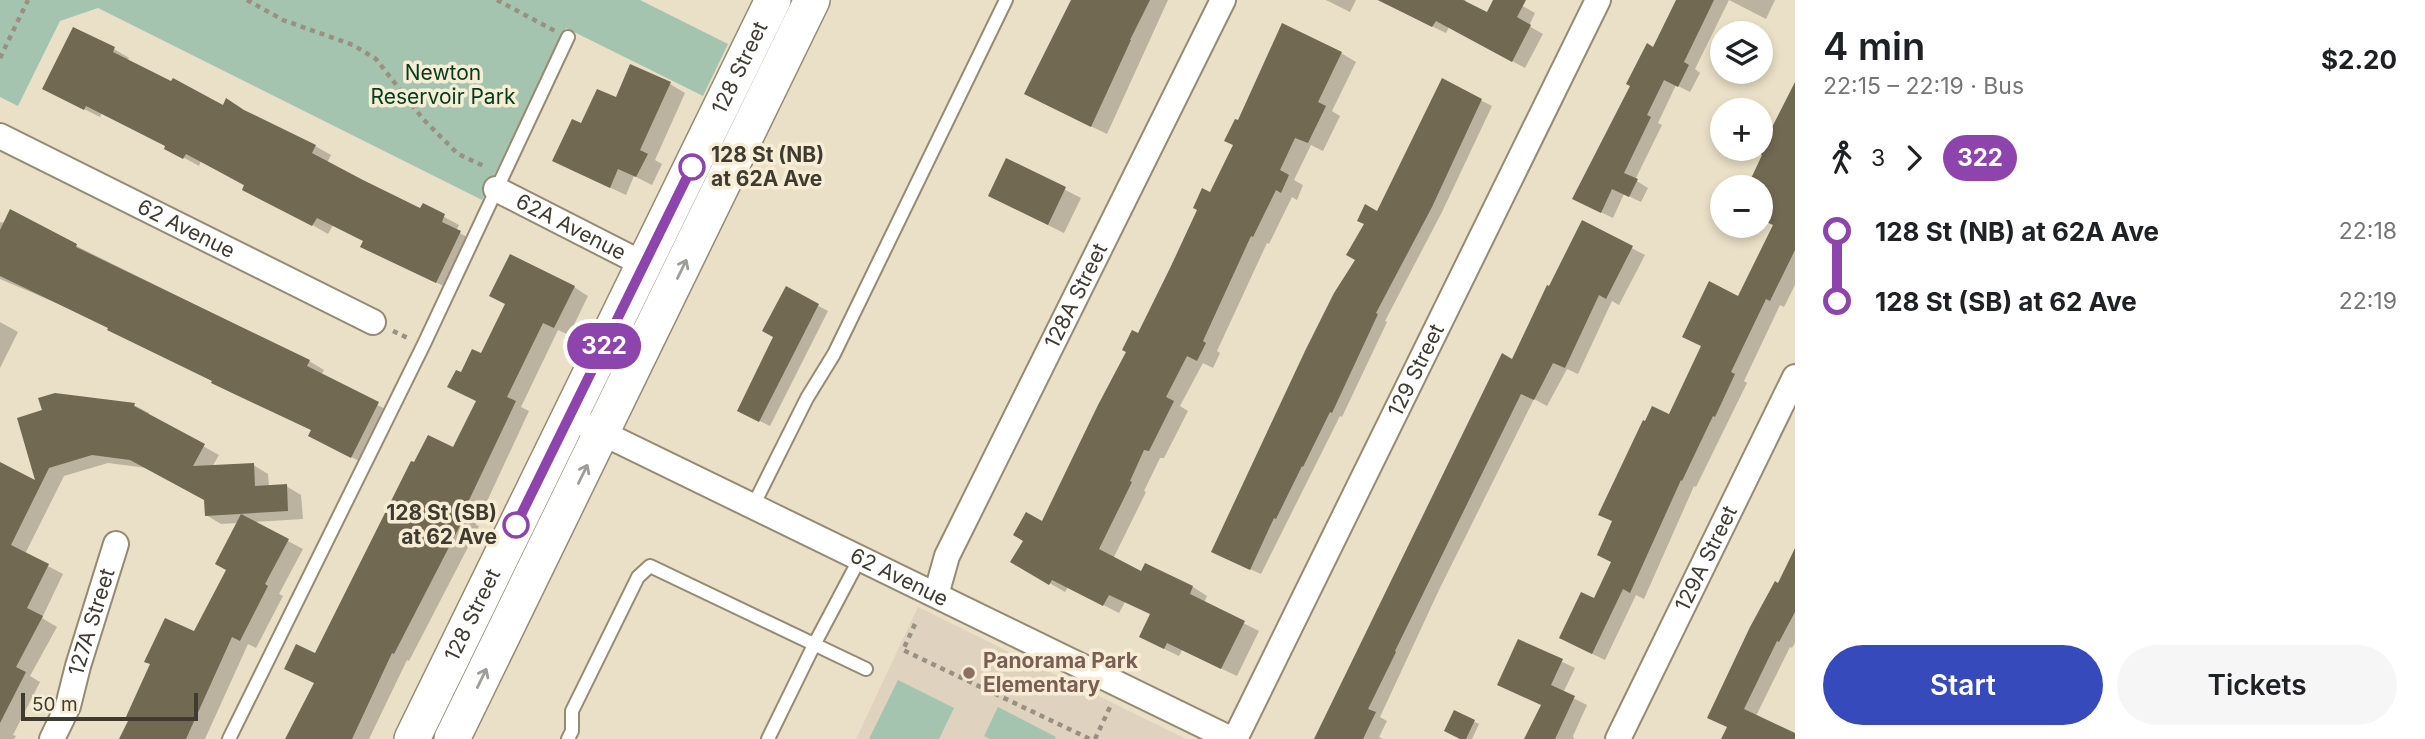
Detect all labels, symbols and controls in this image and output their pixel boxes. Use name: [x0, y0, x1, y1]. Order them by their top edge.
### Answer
street label: 128 Street: [706, 17, 773, 118]
map controls: [1710, 21, 1773, 238]
button: layers: [1710, 21, 1773, 84]
text: 4 min: [1823, 23, 1925, 69]
text: $2.20: [2321, 44, 2397, 75]
park label: Newton Reservoir Park: [371, 60, 516, 109]
text: 22:15 – 22:19 · Bus: [1823, 72, 2024, 100]
button: +: [1710, 98, 1773, 161]
icon: walk: [1823, 139, 1861, 177]
icon: forward: [1895, 139, 1933, 177]
place label: 128 St (NB) at 62A Ave: [711, 142, 824, 191]
text: 322: [1957, 143, 2003, 172]
text: 3: [1871, 144, 1885, 172]
marker: 128 St (NB) at 62A Ave: [679, 154, 705, 180]
button: −: [1710, 175, 1773, 238]
street label: 62A Avenue: [512, 188, 630, 265]
street label: 62 Avenue: [134, 194, 239, 263]
text: 128 St (NB) at 62A Ave: [1875, 216, 2159, 247]
text: 22:18: [2339, 217, 2397, 245]
street label: 128A Street: [1039, 239, 1112, 352]
one-way arrow: [676, 259, 689, 280]
text: 128 St (SB) at 62 Ave: [1875, 286, 2137, 317]
text: 22:19: [2339, 287, 2397, 315]
street label: 129 Street: [1383, 320, 1449, 420]
line badge: 322: [564, 323, 644, 369]
text: 322: [581, 331, 627, 360]
one-way arrow: [576, 464, 590, 485]
place label: 128 St (SB) at 62 Ave: [386, 500, 497, 549]
street label: 129A Street: [1670, 501, 1742, 615]
marker: 128 St (SB) at 62 Ave: [503, 512, 529, 538]
street label: 62 Avenue: [846, 543, 952, 611]
street label: 128 Street: [439, 564, 505, 665]
street label: 127A Street: [63, 565, 120, 678]
button: Start: [1823, 645, 2103, 725]
button: Tickets: [2117, 645, 2397, 725]
place label: Panorama Park Elementary: [983, 648, 1139, 697]
marker: Panorama Park Elementary: [961, 665, 977, 681]
one-way arrow: [476, 668, 490, 689]
scale bar: [21, 690, 198, 722]
text: 50 m: [32, 693, 78, 716]

